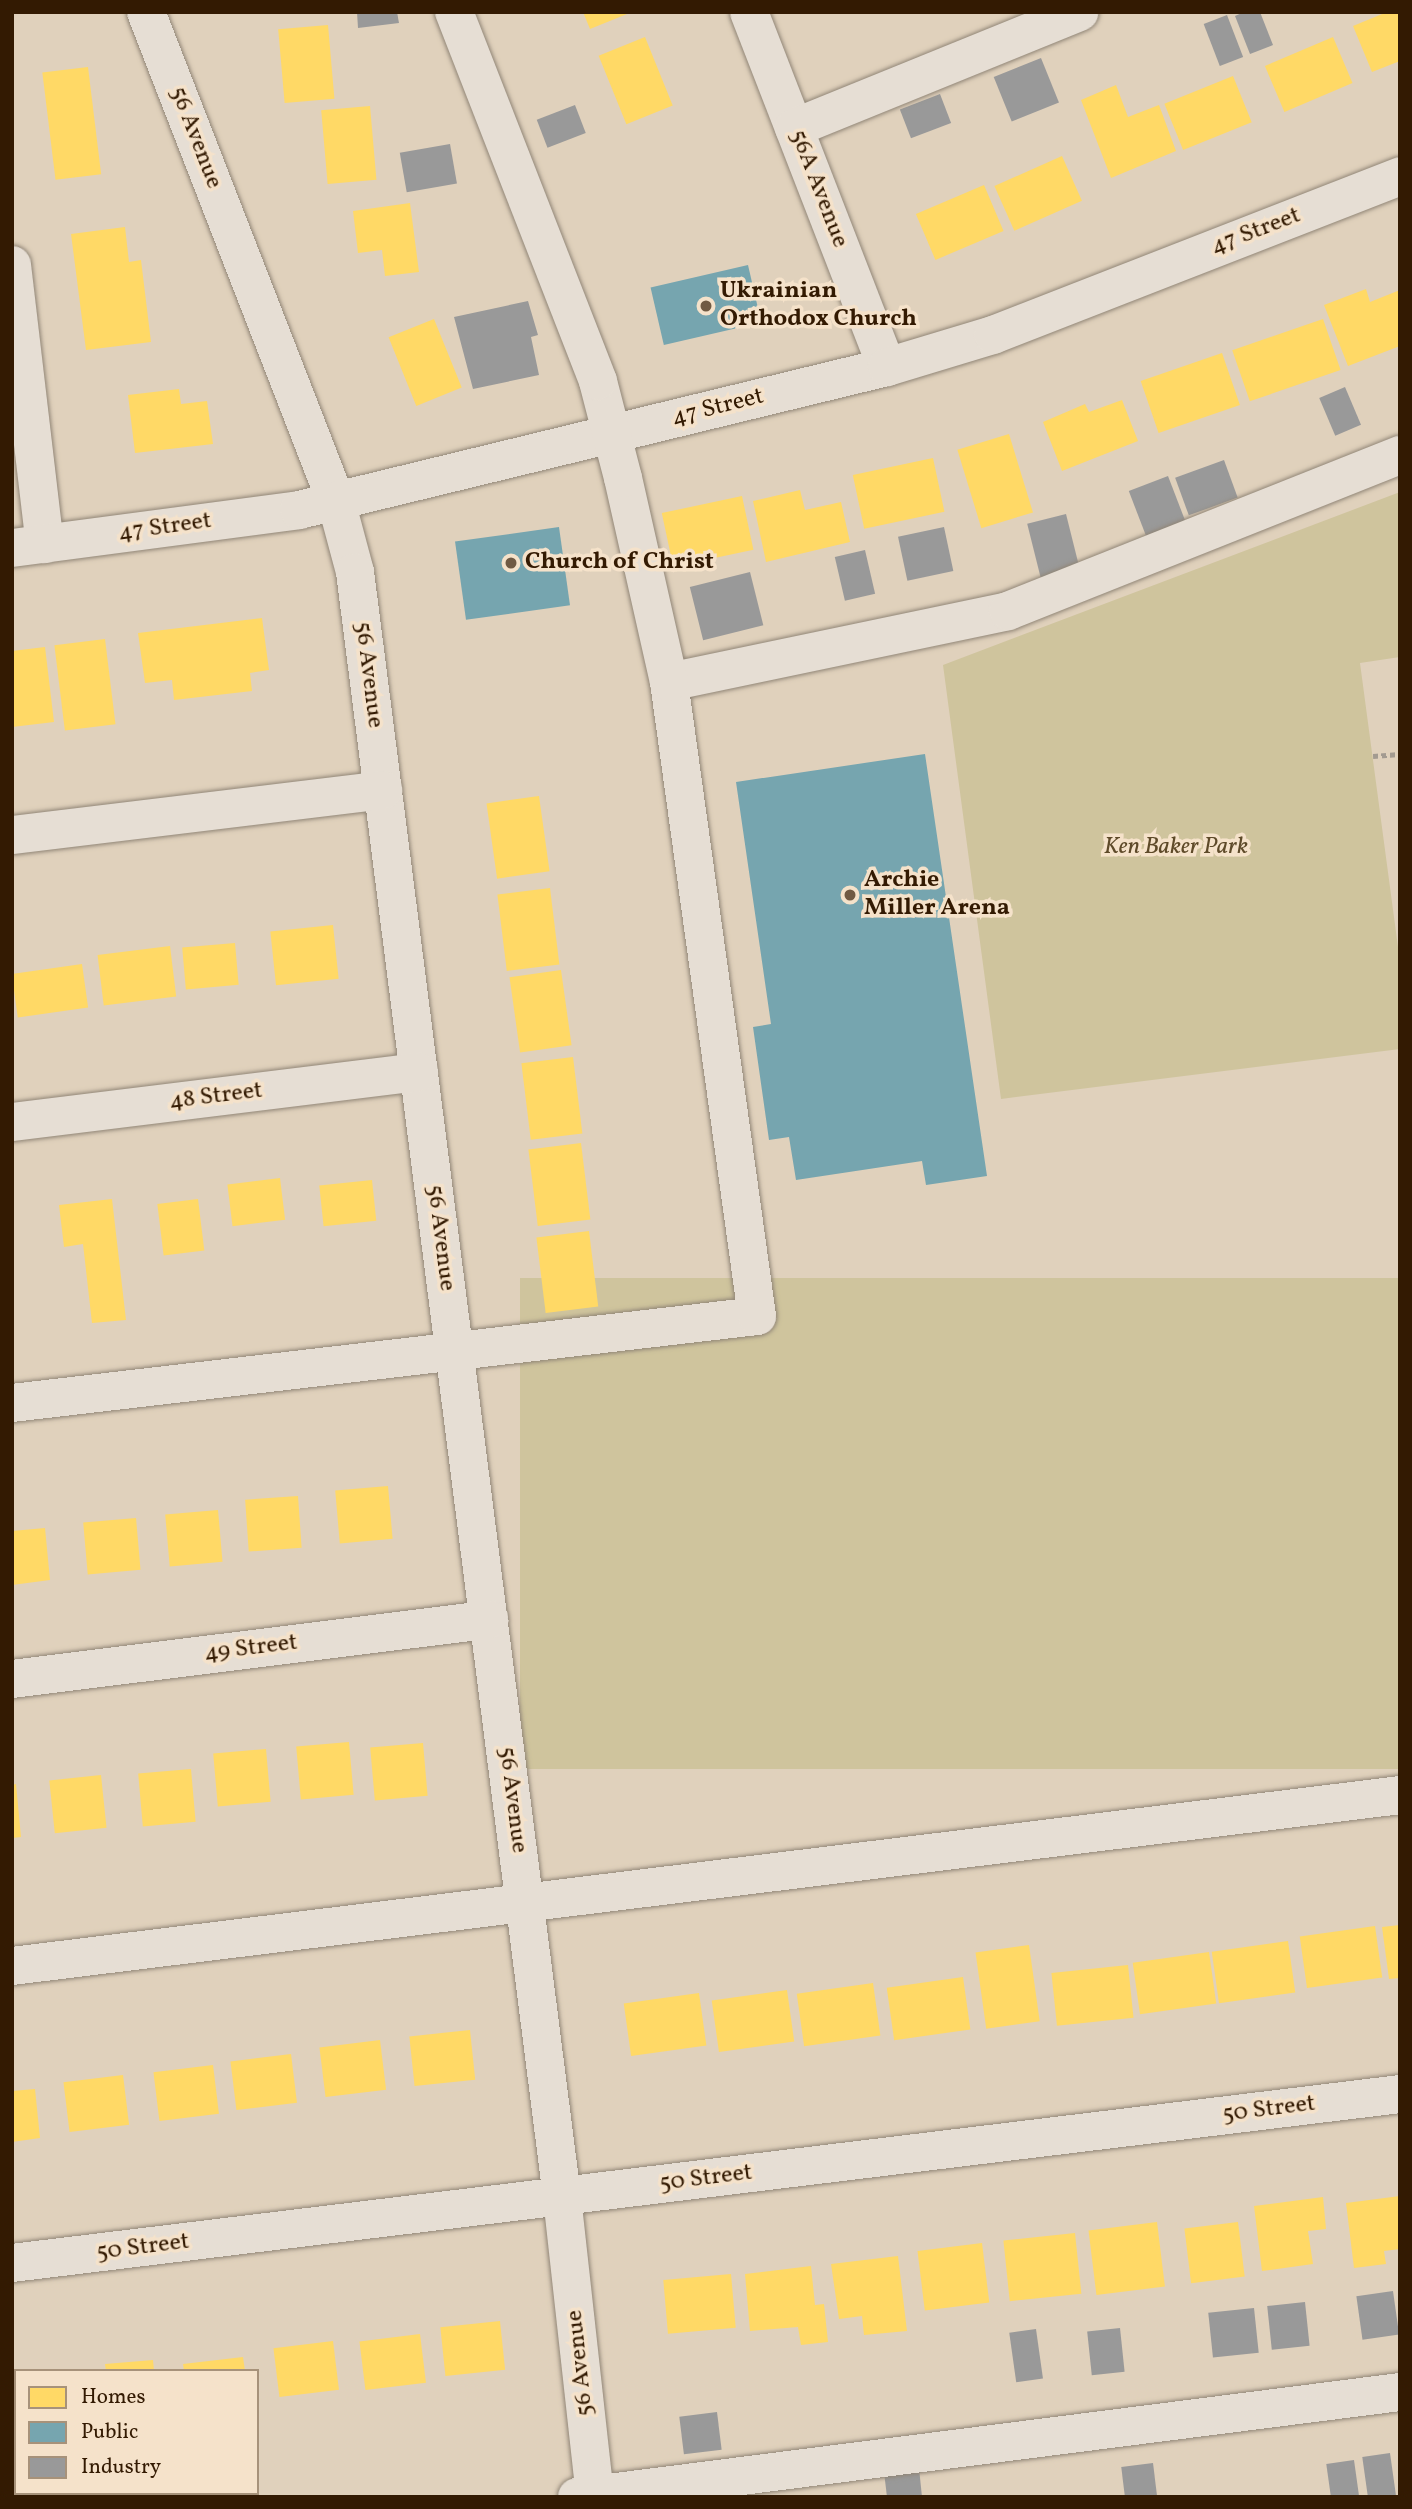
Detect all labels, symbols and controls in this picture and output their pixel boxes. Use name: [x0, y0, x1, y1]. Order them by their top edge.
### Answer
street label: 56 Avenue: [162, 83, 228, 193]
street label: 56A Avenue: [782, 126, 854, 252]
street label: 47 Street: [1207, 202, 1305, 262]
place label: Ukrainian Orthodox Church: [720, 278, 917, 334]
marker: Ukrainian Orthodox Church: [698, 298, 714, 314]
street label: 47 Street: [669, 383, 767, 433]
street label: 47 Street: [117, 507, 213, 549]
place label: Church of Christ: [525, 549, 712, 577]
marker: Church of Christ: [503, 555, 519, 571]
street label: 56 Avenue: [347, 620, 389, 730]
park label: Ken Baker Park: [1104, 834, 1248, 862]
place label: Archie Miller Arena: [864, 867, 1010, 923]
marker: Archie Miller Arena: [842, 887, 858, 903]
street label: 48 Street: [168, 1077, 264, 1117]
street label: 56 Avenue: [419, 1183, 461, 1293]
street label: 49 Street: [203, 1629, 299, 1669]
street label: 56 Avenue: [491, 1745, 533, 1855]
street label: 50 Street: [1221, 2090, 1317, 2130]
street label: 50 Street: [658, 2159, 754, 2199]
street label: 50 Street: [95, 2228, 191, 2268]
street label: 56 Avenue: [561, 2308, 601, 2418]
legend: [14, 2369, 259, 2495]
text: Homes: [81, 2383, 146, 2412]
text: Public: [81, 2418, 138, 2447]
text: Industry: [81, 2453, 161, 2482]

